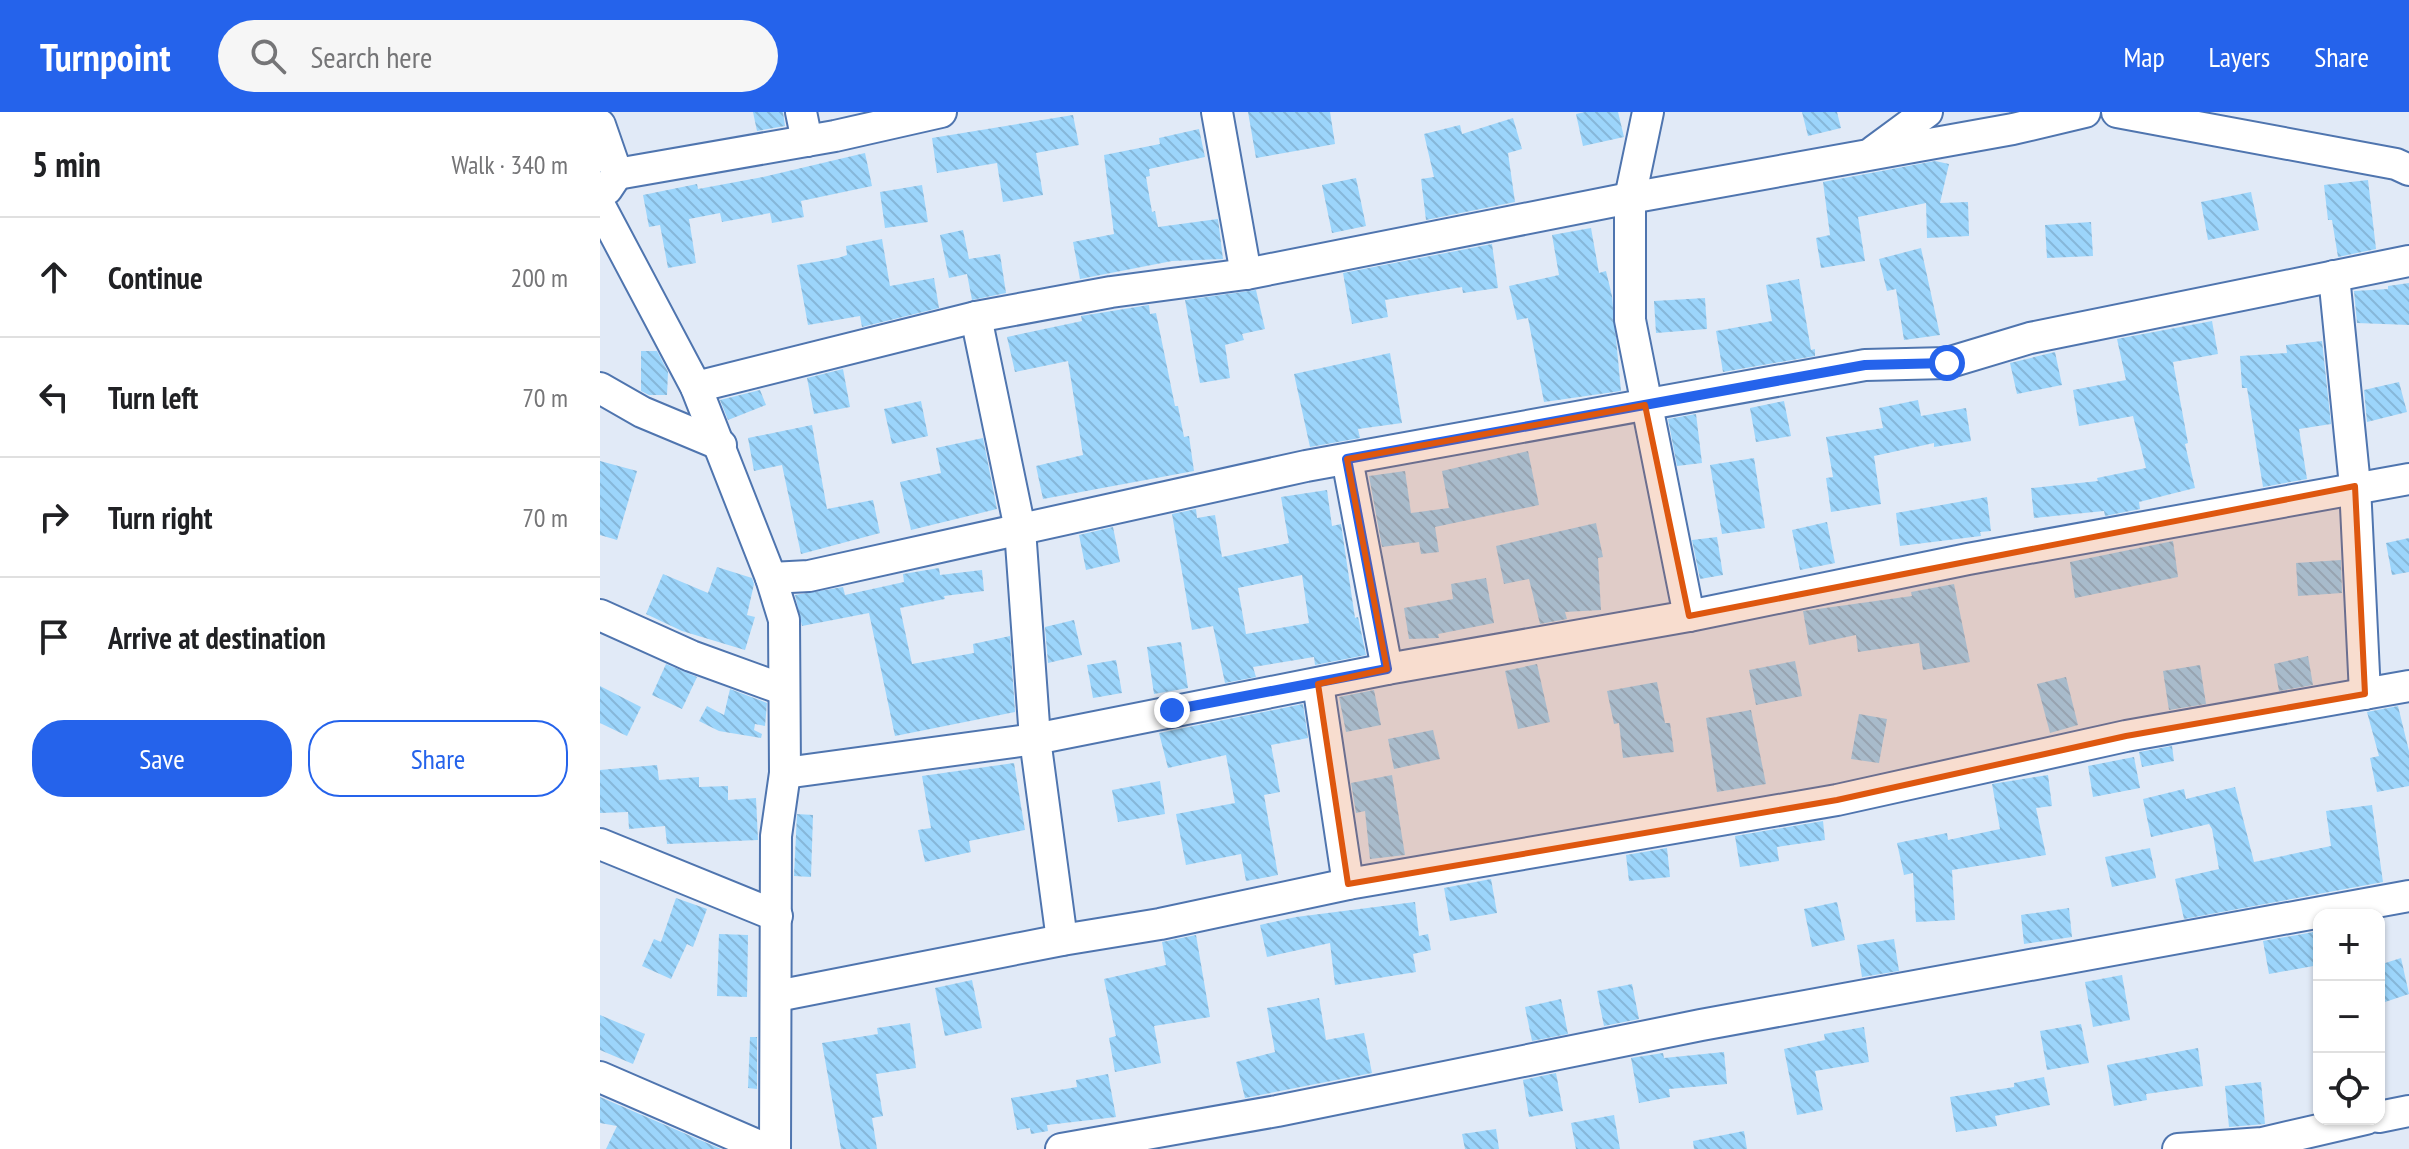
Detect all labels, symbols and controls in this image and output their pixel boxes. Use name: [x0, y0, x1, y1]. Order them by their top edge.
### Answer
search box: [218, 20, 778, 92]
text: Turnpoint: [40, 32, 170, 81]
icon: search: [246, 34, 290, 78]
text: Search here: [310, 37, 432, 76]
text: Map: [2123, 38, 2165, 75]
text: Layers: [2209, 38, 2270, 75]
text: Share: [2314, 38, 2369, 75]
text: 5 min: [32, 142, 101, 186]
text: Walk · 340 m: [451, 148, 568, 181]
icon: ahead: [32, 255, 76, 299]
text: Continue: [108, 258, 203, 297]
text: 200 m: [510, 261, 568, 294]
route start: [1929, 345, 1965, 381]
icon: left: [32, 375, 76, 419]
text: Turn left: [108, 378, 198, 417]
text: 70 m: [522, 381, 568, 414]
icon: right: [32, 495, 76, 539]
text: Turn right: [108, 498, 212, 537]
text: 70 m: [522, 501, 568, 534]
icon: arrive: [32, 615, 76, 659]
text: Arrive at destination: [108, 618, 326, 657]
route end: [1154, 692, 1190, 728]
button: Save: [32, 720, 292, 797]
button: Share: [308, 720, 568, 797]
map controls: [2313, 909, 2385, 1125]
button: +: [2313, 909, 2385, 981]
button: −: [2313, 981, 2385, 1053]
button: locate: [2313, 1053, 2385, 1125]

